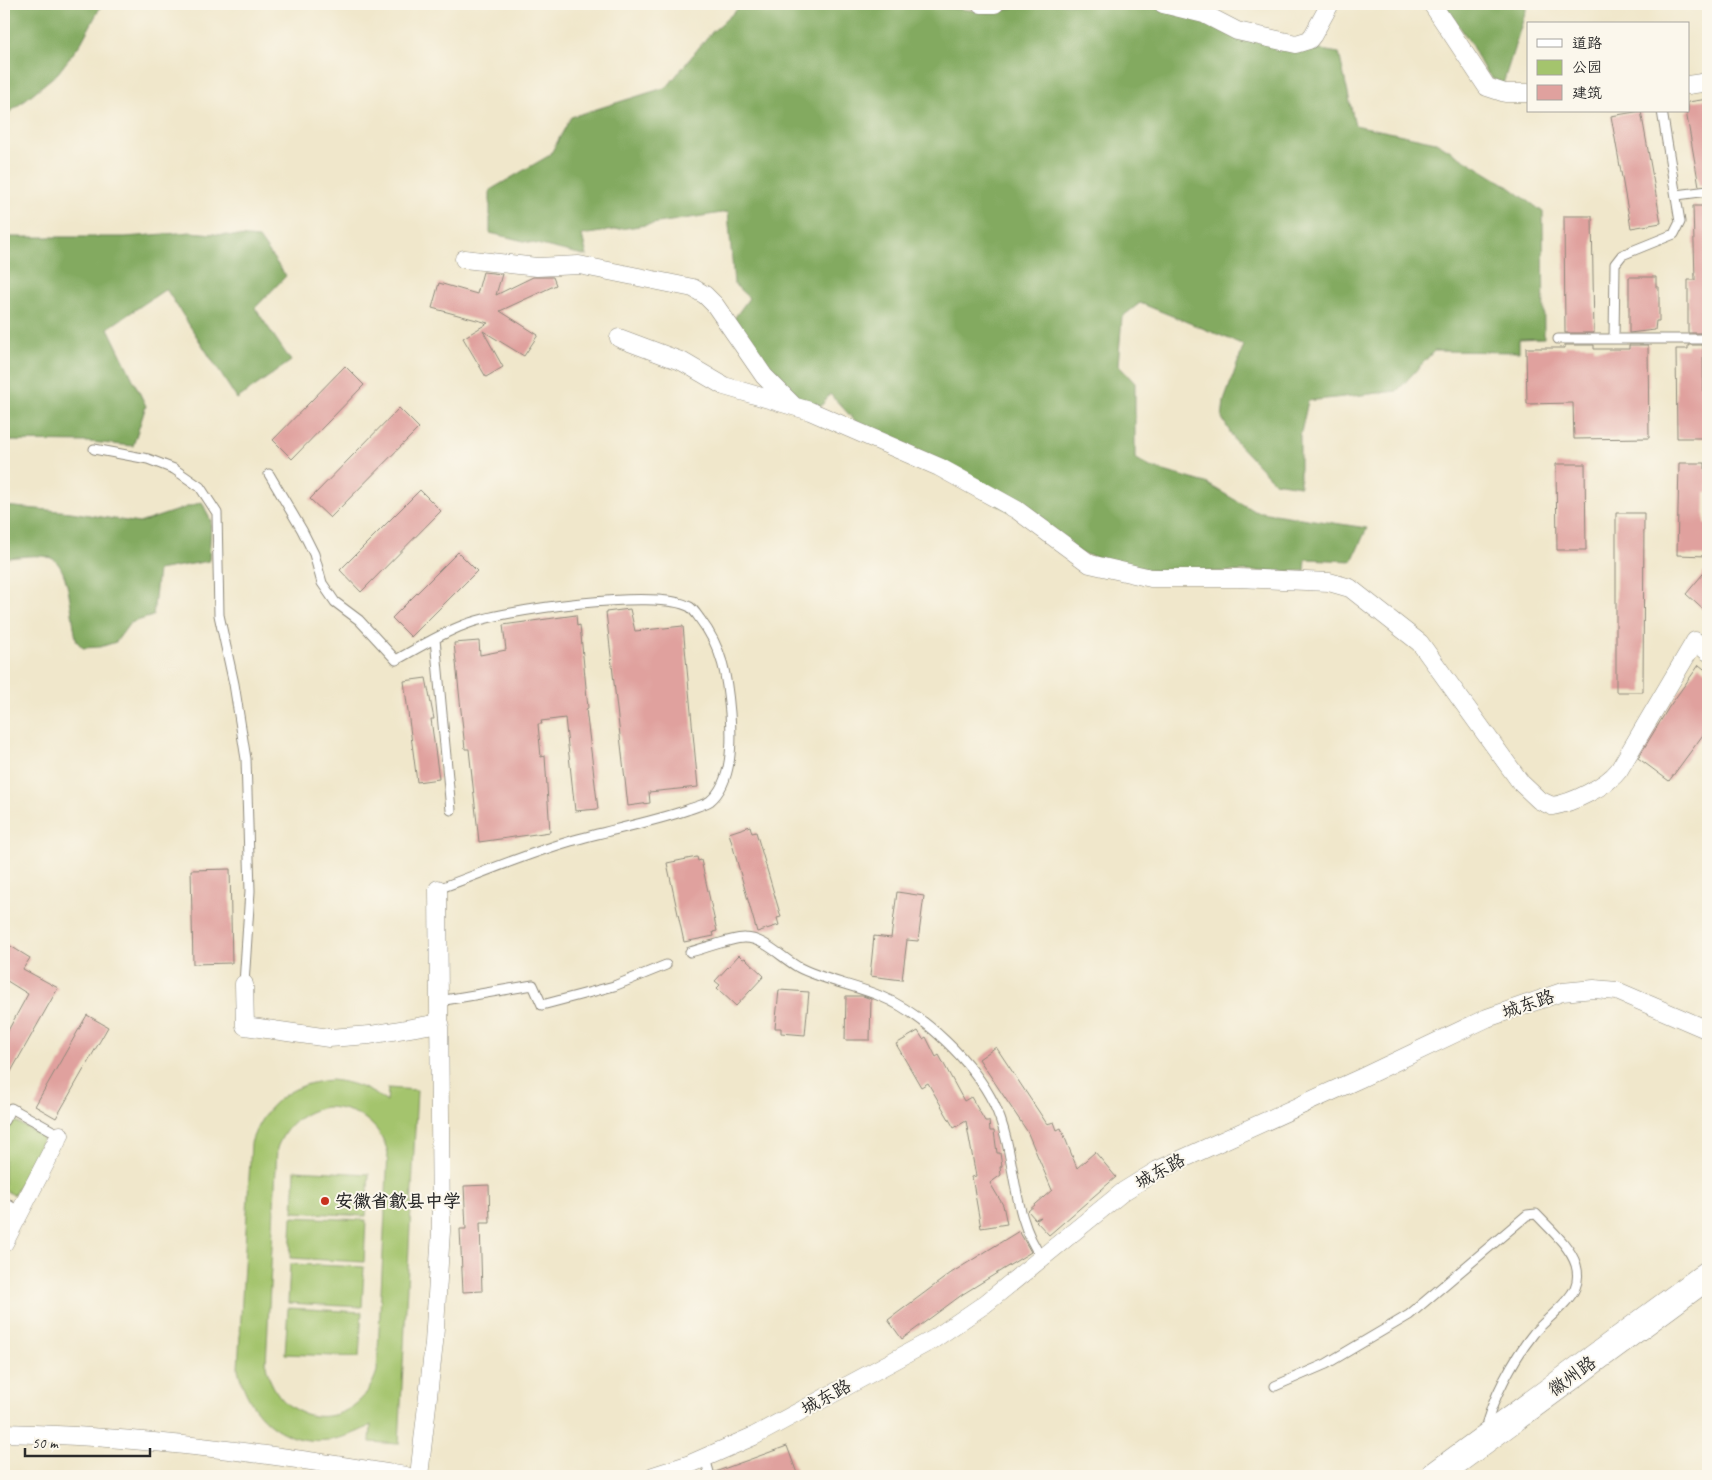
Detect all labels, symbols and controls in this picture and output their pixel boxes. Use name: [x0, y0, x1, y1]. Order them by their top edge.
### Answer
legend: [1527, 22, 1690, 112]
text: 道路: [1572, 34, 1602, 53]
text: 公园: [1572, 58, 1602, 77]
text: 建筑: [1572, 84, 1602, 103]
street label: 城东路: [1499, 985, 1557, 1023]
street label: 城东路: [1131, 1148, 1189, 1194]
place label: 安徽省歙县中学: [335, 1190, 461, 1212]
marker: 安徽省歙县中学: [319, 1195, 331, 1207]
street label: 徽州路: [1544, 1351, 1600, 1401]
street label: 城东路: [797, 1374, 855, 1420]
scale bar: [25, 1425, 150, 1457]
text: 50 m: [32, 1434, 59, 1453]

